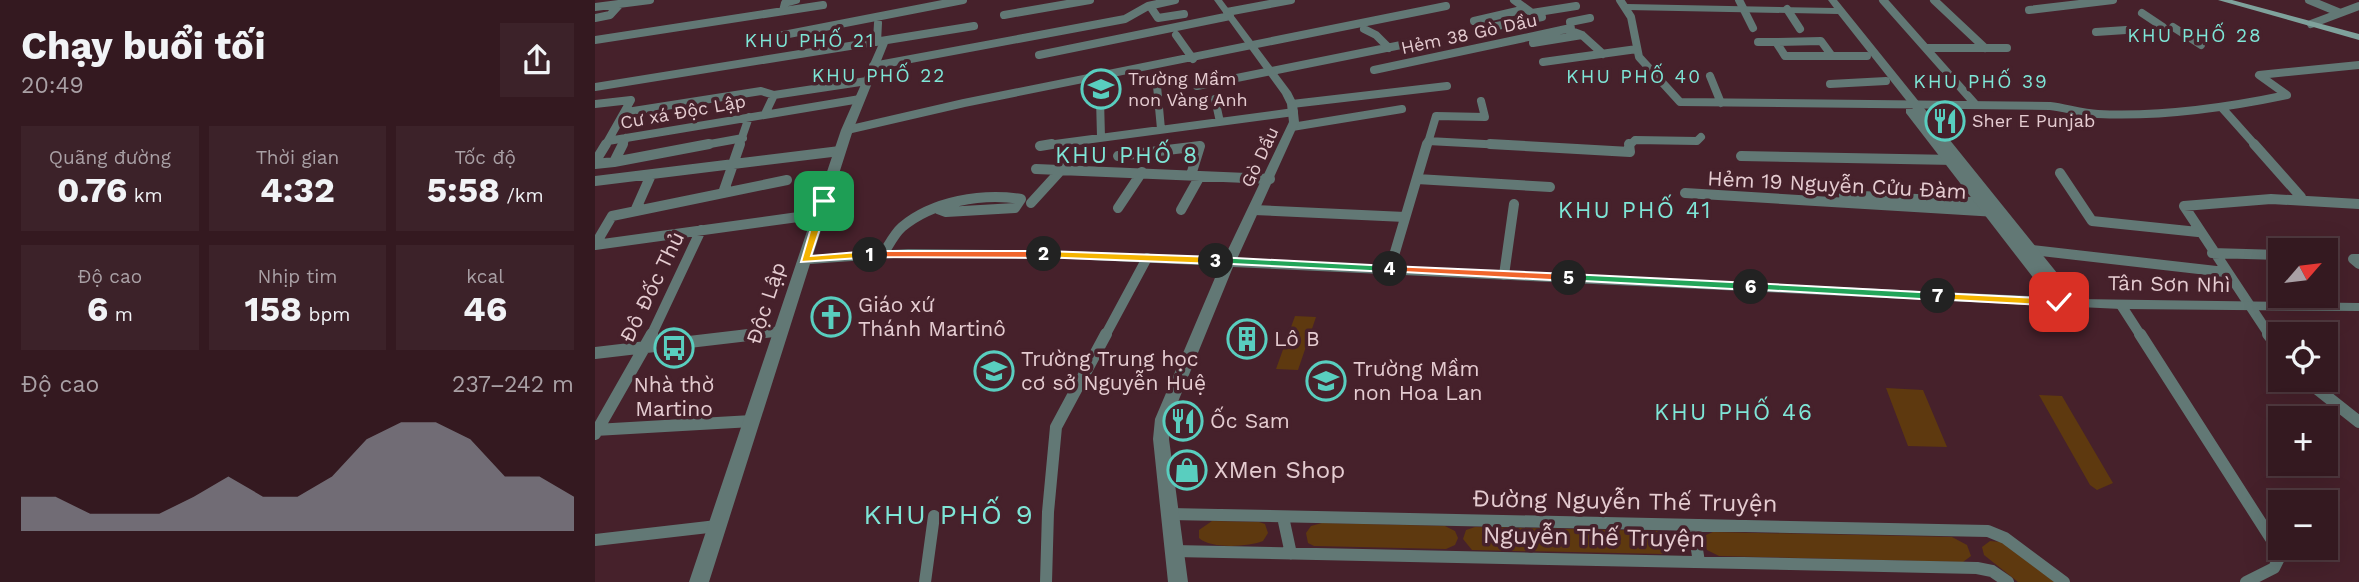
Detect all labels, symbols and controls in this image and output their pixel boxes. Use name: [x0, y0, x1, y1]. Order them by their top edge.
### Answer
street label: Hẻm 38 Gò Dầu: [1399, 9, 1539, 58]
district label: KHU PHỐ 28: [2127, 22, 2263, 47]
button: share: [500, 23, 574, 97]
text: Chạy buổi tối: [21, 24, 266, 68]
district label: KHU PHỐ 21: [744, 27, 876, 52]
district label: KHU PHỐ 22: [812, 62, 946, 87]
district label: KHU PHỐ 40: [1566, 63, 1702, 88]
school or university icon: Trường Mầm non Vàng Anh: [1080, 68, 1122, 110]
place label: Trường Mầm non Vàng Anh: [1128, 68, 1248, 110]
district label: KHU PHỐ 39: [1913, 68, 2049, 93]
text: 20:49: [21, 72, 84, 99]
street label: Cư xá Độc Lập: [619, 90, 747, 133]
restaurant icon: Sher E Punjab: [1924, 100, 1966, 142]
place label: Sher E Punjab: [1972, 110, 2095, 131]
street label: Gò Dầu: [1236, 123, 1283, 190]
district label: KHU PHỐ 8: [1055, 139, 1199, 169]
text: Quãng đường: [49, 146, 171, 169]
text: Thời gian: [256, 146, 339, 169]
text: Tốc độ: [455, 146, 516, 169]
street label: Hẻm 19 Nguyễn Cửu Đàm: [1707, 165, 1967, 204]
text: 0.76: [57, 169, 127, 211]
text: 4:32: [260, 169, 335, 211]
text: 5:58: [427, 169, 500, 211]
pin: [794, 171, 854, 231]
icon: arrive: [805, 182, 843, 220]
text: km: [127, 184, 163, 207]
text: /km: [500, 184, 544, 207]
district label: KHU PHỐ 41: [1558, 194, 1712, 224]
street label: Đô Đốc Thủ: [614, 227, 689, 346]
pin: 2: [1027, 236, 1061, 272]
pin: 1: [853, 238, 887, 272]
north arrow: [2268, 238, 2338, 308]
map controls: [2268, 238, 2338, 560]
text: 2: [1038, 242, 1049, 265]
text: 1: [865, 243, 874, 266]
pin: 3: [1199, 244, 1233, 278]
text: 3: [1210, 249, 1221, 272]
pin: 4: [1373, 252, 1407, 286]
text: 4: [1383, 257, 1396, 280]
street label: Độc Lập: [741, 259, 790, 347]
pin: 5: [1551, 260, 1587, 296]
text: Độ cao: [77, 265, 142, 288]
text: Nhịp tim: [258, 265, 337, 288]
text: kcal: [466, 265, 504, 288]
text: 5: [1563, 266, 1574, 289]
pin: 6: [1733, 270, 1769, 304]
street label: Tân Sơn Nhì: [2107, 270, 2231, 297]
pin: [2029, 272, 2089, 332]
text: 6: [1745, 275, 1756, 298]
pin: 7: [1921, 278, 1955, 314]
icon: check: [2040, 283, 2078, 321]
text: 7: [1932, 284, 1943, 307]
text: 6: [87, 288, 108, 330]
text: 158: [245, 288, 302, 330]
text: 46: [463, 288, 507, 330]
place label: Giáo xứ Thánh Martinô: [858, 292, 1006, 341]
church icon: Giáo xứ Thánh Martinô: [810, 296, 852, 338]
text: m: [108, 303, 133, 326]
text: bpm: [302, 303, 350, 326]
building icon: Lô B: [1226, 318, 1268, 360]
button: locate: [2268, 322, 2338, 392]
place label: Lô B: [1274, 326, 1320, 351]
bus stop icon: Nhà thờ Martino: [653, 327, 695, 369]
place label: Trường Trung học cơ sở Nguyễn Huệ: [1021, 346, 1206, 395]
school or university icon: Trường Trung học cơ sở Nguyễn Huệ: [973, 350, 1015, 392]
place label: Trường Mầm non Hoa Lan: [1353, 356, 1483, 405]
school or university icon: Trường Mầm non Hoa Lan: [1305, 360, 1347, 402]
text: Độ cao: [21, 371, 99, 398]
text: 237–242 m: [452, 371, 574, 398]
place label: Nhà thờ Martino: [634, 372, 714, 421]
district label: KHU PHỐ 46: [1654, 396, 1814, 426]
restaurant icon: Ốc Sam: [1162, 400, 1204, 442]
place label: Ốc Sam: [1210, 406, 1290, 433]
button: +: [2268, 406, 2338, 476]
shop icon: XMen Shop: [1166, 449, 1208, 491]
place label: XMen Shop: [1214, 456, 1345, 484]
street label: Đường Nguyễn Thế Truyện: [1472, 484, 1778, 518]
button: −: [2268, 490, 2338, 560]
district label: KHU PHỐ 9: [863, 496, 1035, 531]
street label: Nguyễn Thế Truyện: [1483, 521, 1705, 553]

